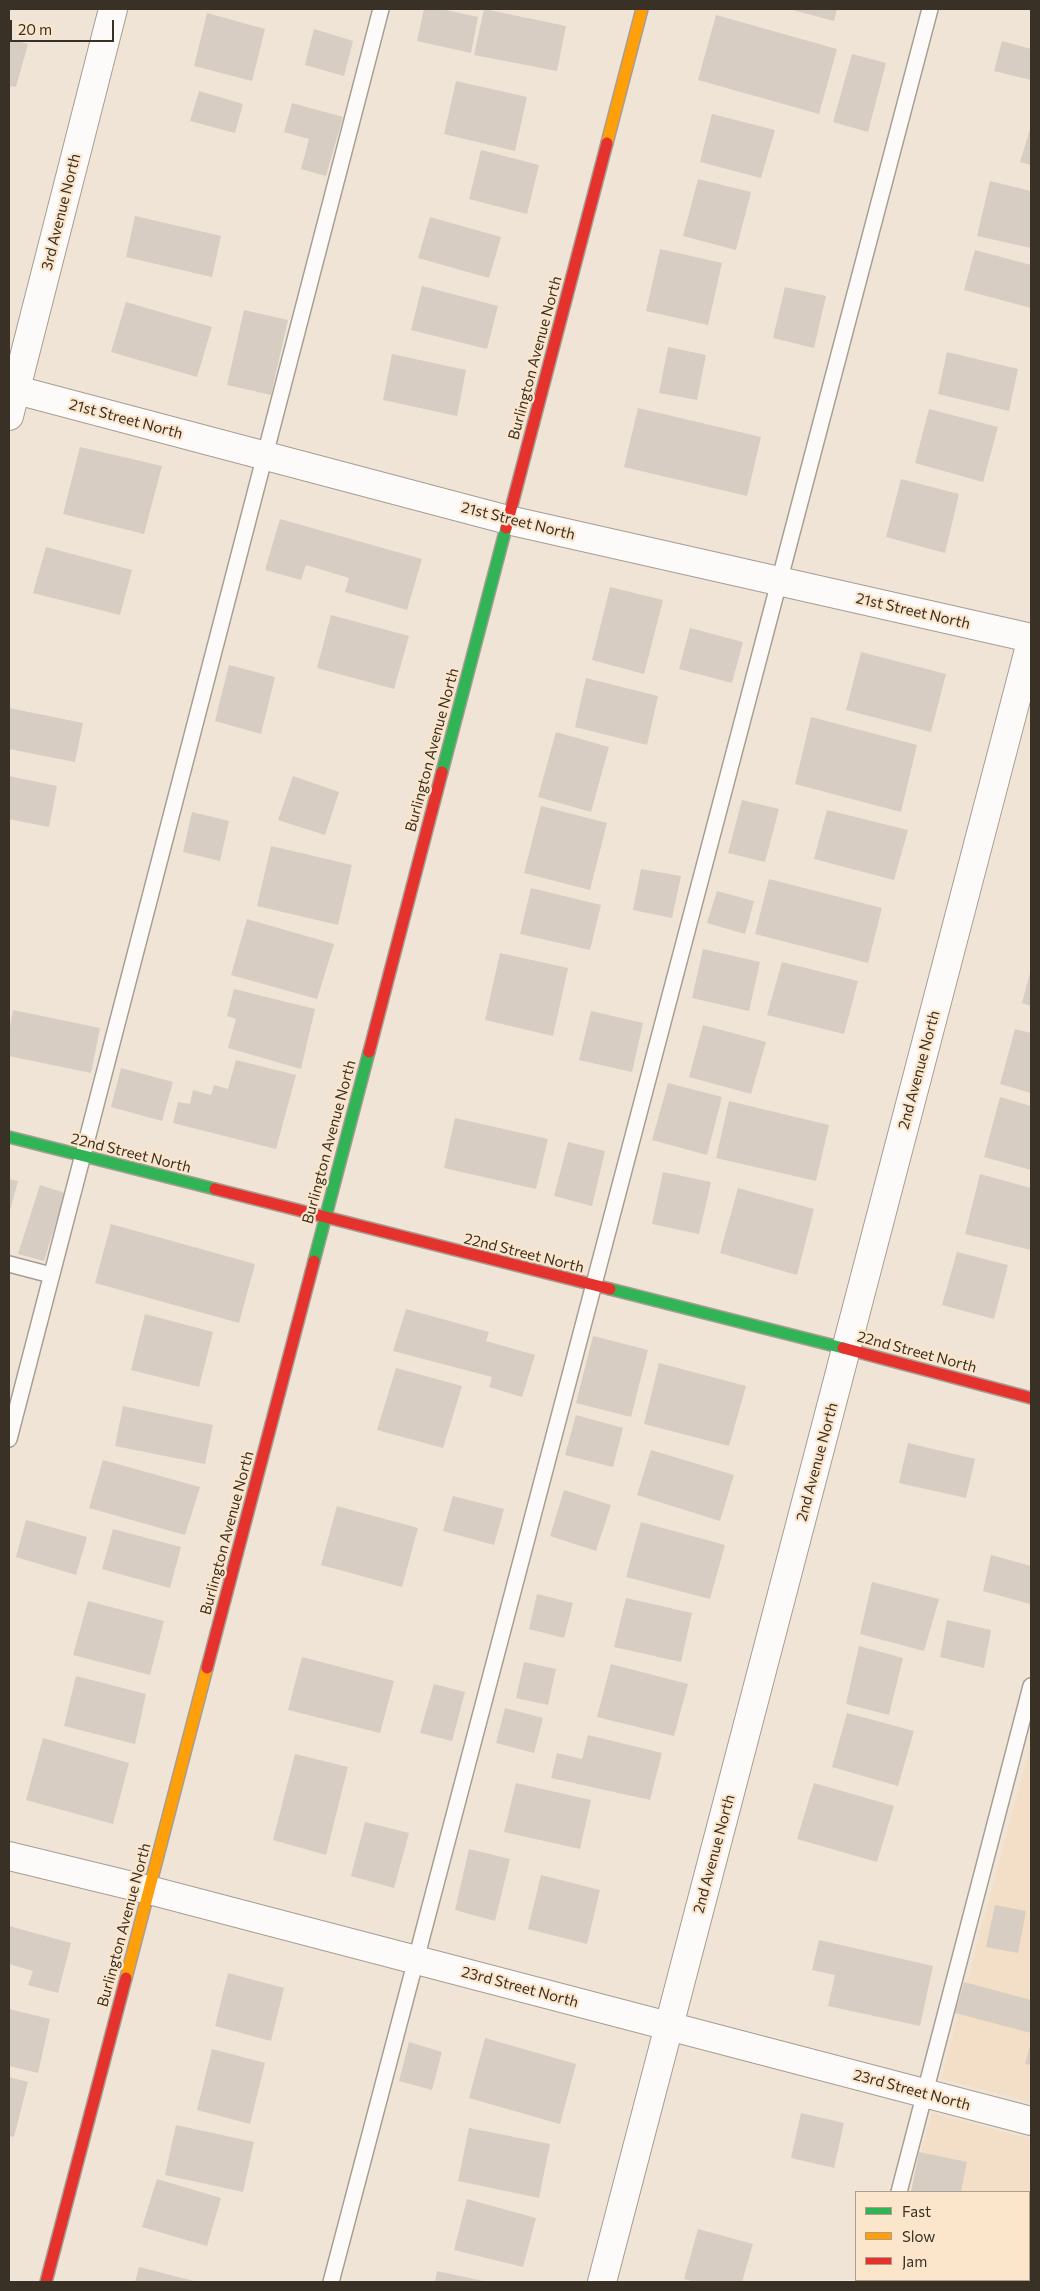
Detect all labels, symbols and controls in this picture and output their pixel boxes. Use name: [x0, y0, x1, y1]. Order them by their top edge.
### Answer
scale bar: [12, 10, 116, 42]
text: 20 m: [18, 20, 52, 38]
street label: 3rd Avenue North: [38, 152, 84, 272]
street label: Burlington Avenue North: [504, 274, 566, 442]
street label: 21st Street North: [67, 395, 185, 443]
street label: 21st Street North: [459, 498, 577, 544]
street label: 21st Street North: [854, 589, 972, 633]
street label: Burlington Avenue North: [401, 666, 463, 834]
street label: 2nd Avenue North: [894, 1009, 944, 1131]
street label: Burlington Avenue North: [298, 1058, 360, 1226]
street label: 22nd Street North: [69, 1129, 193, 1177]
street label: 22nd Street North: [462, 1229, 586, 1277]
street label: 22nd Street North: [855, 1327, 979, 1377]
street label: 2nd Avenue North: [792, 1401, 842, 1523]
street label: Burlington Avenue North: [196, 1449, 258, 1617]
street label: 2nd Avenue North: [689, 1793, 739, 1915]
street label: Burlington Avenue North: [93, 1841, 155, 2009]
street label: 23rd Street North: [460, 1963, 580, 2011]
street label: 23rd Street North: [852, 2066, 972, 2114]
legend: [855, 2191, 1030, 2281]
text: Fast: [902, 2202, 931, 2220]
text: Slow: [902, 2227, 935, 2245]
text: Jam: [902, 2252, 927, 2270]

